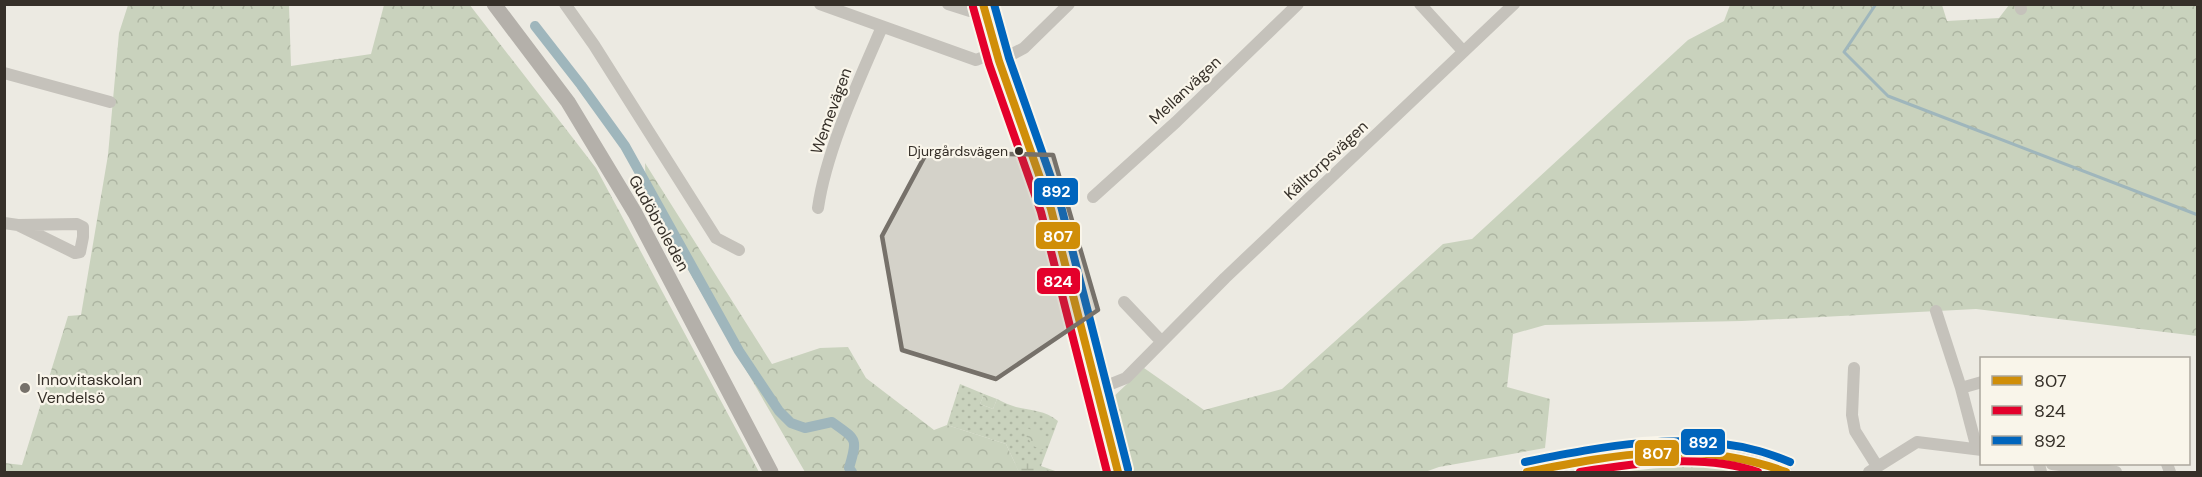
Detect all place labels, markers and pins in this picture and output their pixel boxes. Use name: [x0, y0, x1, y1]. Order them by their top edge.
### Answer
place label: Djurgårdsvägen: [908, 142, 1008, 160]
marker: Djurgårdsvägen: [1013, 145, 1025, 157]
place label: Innovitaskolan Vendelsö: [37, 369, 142, 408]
marker: Innovitaskolan Vendelsö: [18, 381, 32, 395]

